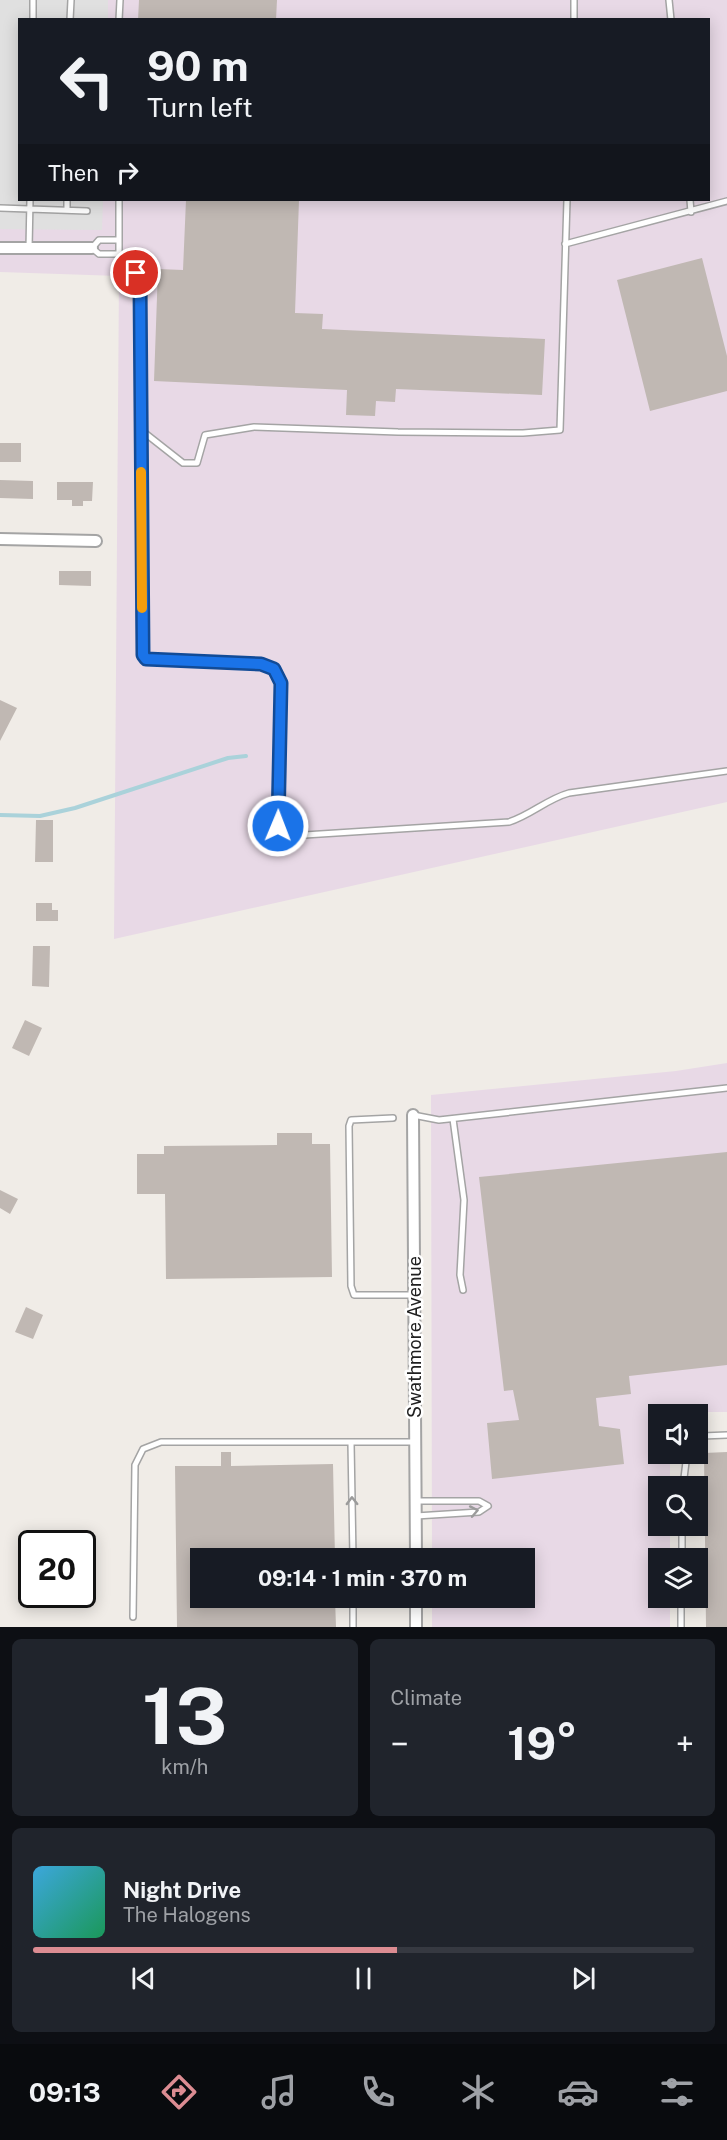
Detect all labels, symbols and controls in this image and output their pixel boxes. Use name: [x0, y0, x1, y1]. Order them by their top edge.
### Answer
text: 90 m: [147, 41, 249, 90]
icon: left: [48, 42, 126, 120]
text: Turn left: [147, 91, 253, 123]
icon: right: [111, 156, 144, 189]
text: Then: [48, 160, 99, 186]
pin: [110, 247, 161, 298]
icon: arrive: [119, 256, 152, 289]
position arrow: [246, 794, 310, 858]
street label: Swathmore Avenue: [404, 1256, 425, 1418]
map controls: [648, 1404, 708, 1608]
button: sound: [648, 1404, 708, 1464]
button: search: [648, 1476, 708, 1536]
one-way arrow: [346, 1496, 358, 1505]
one-way arrow: [469, 1505, 479, 1518]
speed limit sign: 20: [18, 1530, 96, 1608]
button: layers: [648, 1548, 708, 1608]
text: 09:14 · 1 min · 370 m: [258, 1565, 467, 1591]
text: 13: [142, 1670, 227, 1762]
text: Climate: [391, 1686, 462, 1710]
text: 19°: [507, 1717, 577, 1770]
text: −: [391, 1725, 409, 1763]
text: +: [676, 1725, 694, 1763]
text: km/h: [161, 1755, 208, 1779]
text: Night Drive: [123, 1877, 241, 1903]
text: The Halogens: [123, 1903, 251, 1927]
icon: previous: [127, 1962, 160, 1995]
icon: pause: [347, 1962, 380, 1995]
icon: next: [567, 1962, 600, 1995]
icon: directions: [158, 2071, 200, 2113]
icon: music: [258, 2071, 300, 2113]
icon: phone: [357, 2071, 399, 2113]
icon: climate: [457, 2071, 499, 2113]
icon: car: [557, 2071, 599, 2113]
icon: filters: [656, 2071, 698, 2113]
text: 09:13: [29, 2076, 101, 2108]

